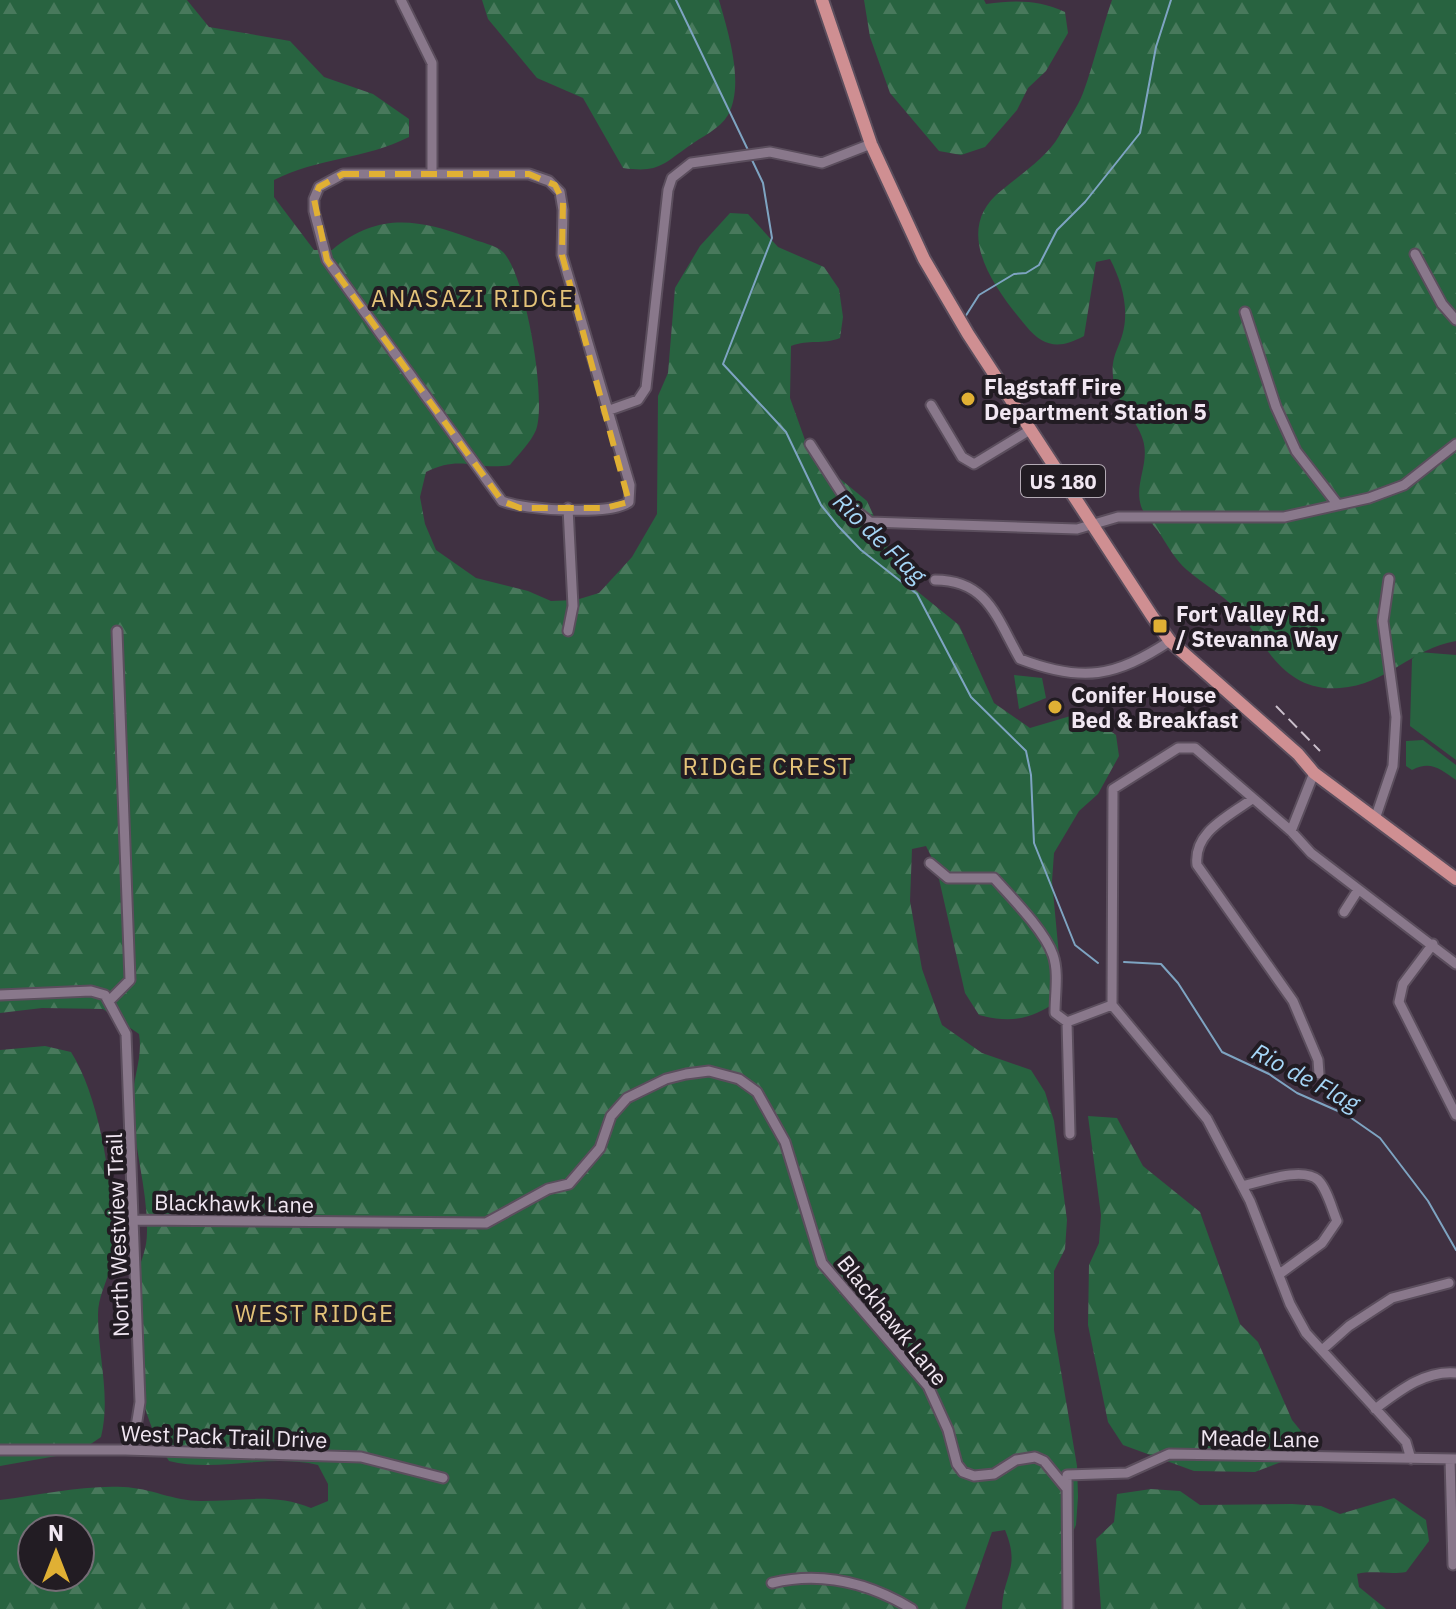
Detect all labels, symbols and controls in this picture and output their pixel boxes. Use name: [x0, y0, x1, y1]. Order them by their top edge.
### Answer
district label: ANASAZI RIDGE: [371, 282, 575, 314]
place label: Flagstaff Fire Department Station 5: [984, 372, 1207, 426]
marker: Flagstaff Fire Department Station 5: [959, 390, 977, 408]
road number: US 180: [1021, 465, 1105, 497]
water label: Rio de Flag: [827, 486, 935, 592]
place label: Fort Valley Rd. / Stevanna Way: [1176, 599, 1339, 653]
marker: Fort Valley Rd. / Stevanna Way: [1151, 617, 1169, 635]
place label: Conifer House Bed & Breakfast: [1071, 680, 1239, 734]
marker: Conifer House Bed & Breakfast: [1046, 698, 1064, 716]
district label: RIDGE CREST: [682, 750, 854, 782]
water label: Rio de Flag: [1247, 1035, 1367, 1120]
street label: North Westview Trail: [99, 1132, 135, 1338]
street label: Blackhawk Lane: [154, 1187, 314, 1219]
street label: Blackhawk Lane: [831, 1249, 955, 1391]
district label: WEST RIDGE: [235, 1297, 395, 1329]
street label: West Pack Trail Drive: [120, 1418, 328, 1454]
street label: Meade Lane: [1200, 1422, 1320, 1454]
north arrow: [16, 1513, 96, 1593]
text: N: [48, 1518, 64, 1547]

